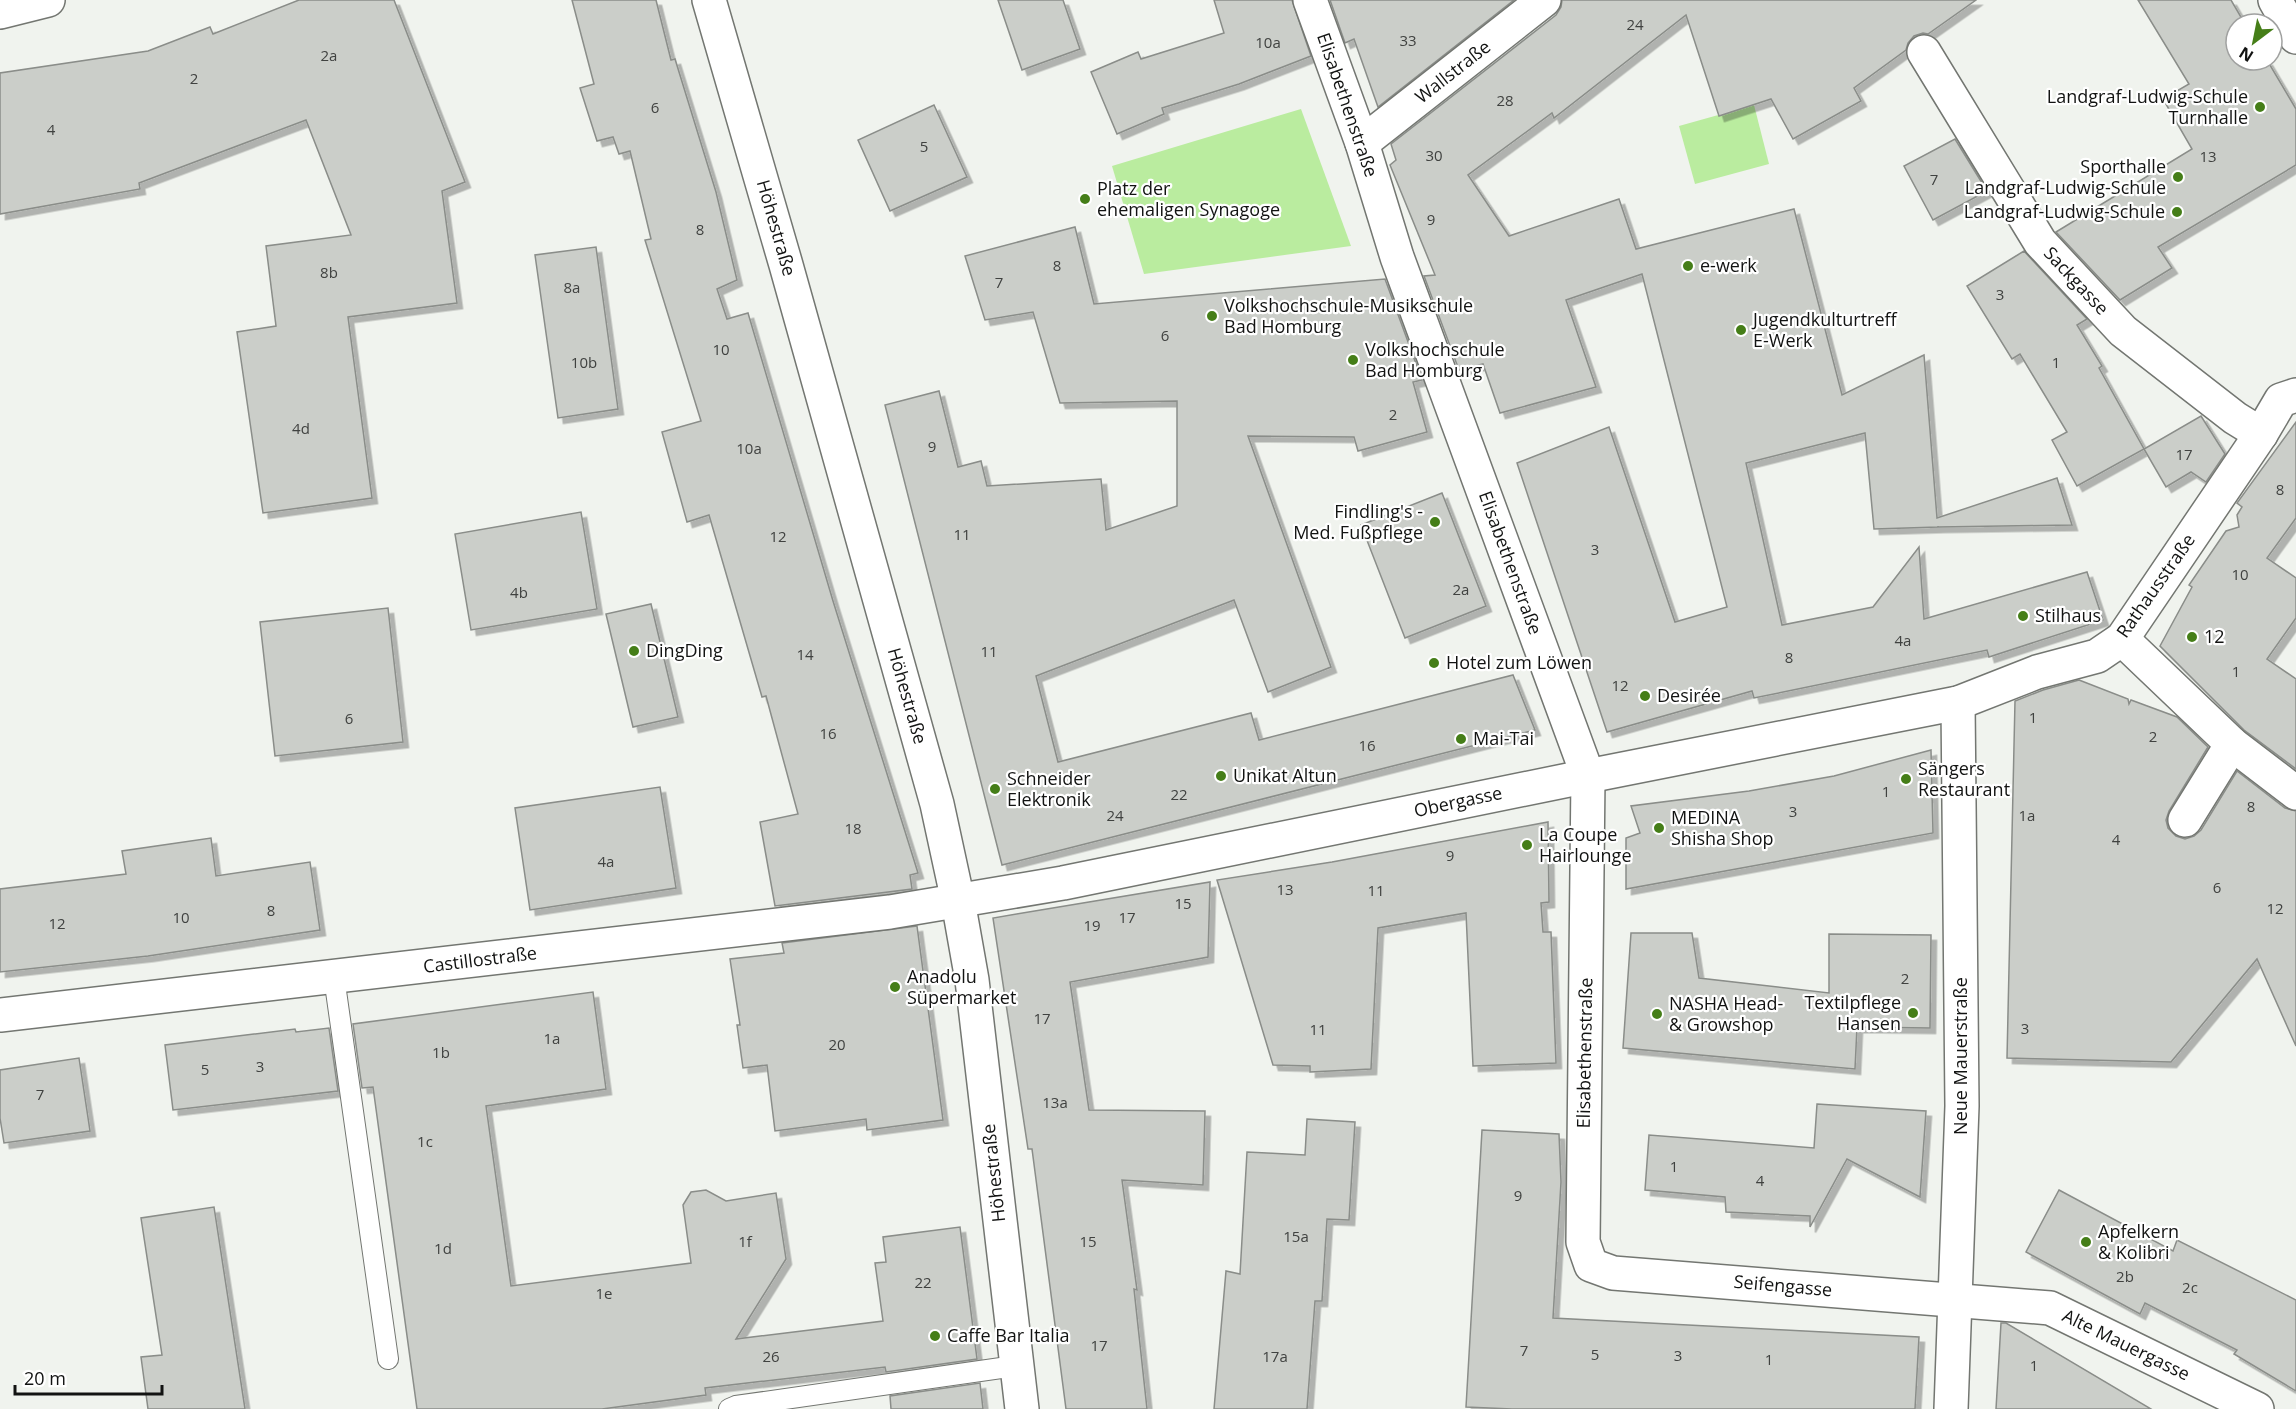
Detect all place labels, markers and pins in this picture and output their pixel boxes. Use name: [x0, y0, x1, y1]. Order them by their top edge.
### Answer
place label: Landgraf-Ludwig-Schule Turnhalle: [2047, 84, 2248, 129]
marker: Landgraf-Ludwig-Schule Turnhalle: [2253, 100, 2267, 114]
place label: Sporthalle Landgraf-Ludwig-Schule: [1965, 154, 2166, 199]
marker: Sporthalle Landgraf-Ludwig-Schule: [2171, 170, 2185, 184]
place label: Platz der ehemaligen Synagoge: [1097, 176, 1280, 221]
marker: Platz der ehemaligen Synagoge: [1078, 192, 1092, 206]
place label: Landgraf-Ludwig-Schule: [1964, 199, 2165, 223]
marker: Landgraf-Ludwig-Schule: [2170, 205, 2184, 219]
place label: e-werk: [1700, 253, 1757, 277]
marker: e-werk: [1681, 259, 1695, 273]
place label: Volkshochschule-Musikschule Bad Homburg: [1224, 293, 1473, 338]
place label: Jugendkulturtreff E-Werk: [1751, 307, 1898, 352]
marker: Volkshochschule-Musikschule Bad Homburg: [1205, 309, 1219, 323]
marker: Jugendkulturtreff E-Werk: [1734, 323, 1748, 337]
place label: Volkshochschule Bad Homburg: [1365, 337, 1505, 382]
marker: Volkshochschule Bad Homburg: [1346, 353, 1360, 367]
place label: Findling's - Med. Fußpflege: [1293, 499, 1423, 544]
marker: Findling's - Med. Fußpflege: [1428, 515, 1442, 529]
place label: Stilhaus: [2035, 603, 2101, 627]
marker: Stilhaus: [2016, 609, 2030, 623]
place label: 12: [2204, 624, 2225, 648]
marker: 12: [2185, 630, 2199, 644]
place label: DingDing: [646, 638, 723, 662]
marker: DingDing: [627, 644, 641, 658]
place label: Hotel zum Löwen: [1446, 650, 1592, 674]
marker: Hotel zum Löwen: [1427, 656, 1441, 670]
place label: Desirée: [1657, 683, 1721, 707]
marker: Desirée: [1638, 689, 1652, 703]
place label: Mai-Tai: [1473, 726, 1534, 750]
marker: Mai-Tai: [1454, 732, 1468, 746]
place label: Sängers Restaurant: [1918, 756, 2010, 801]
place label: Unikat Altun: [1233, 763, 1337, 787]
place label: Schneider Elektronik: [1007, 766, 1091, 811]
marker: Unikat Altun: [1214, 769, 1228, 783]
marker: Sängers Restaurant: [1899, 772, 1913, 786]
marker: Schneider Elektronik: [988, 782, 1002, 796]
place label: MEDINA Shisha Shop: [1671, 805, 1774, 850]
marker: MEDINA Shisha Shop: [1652, 821, 1666, 835]
place label: La Coupe Hairlounge: [1539, 822, 1632, 867]
marker: La Coupe Hairlounge: [1520, 838, 1534, 852]
place label: Anadolu Süpermarket: [907, 964, 1016, 1009]
marker: Anadolu Süpermarket: [888, 980, 902, 994]
place label: Textilpflege Hansen: [1804, 990, 1901, 1035]
place label: NASHA Head- & Growshop: [1669, 991, 1784, 1036]
marker: Textilpflege Hansen: [1906, 1006, 1920, 1020]
marker: NASHA Head- & Growshop: [1650, 1007, 1664, 1021]
place label: Apfelkern & Kolibri: [2098, 1219, 2179, 1264]
marker: Apfelkern & Kolibri: [2079, 1235, 2093, 1249]
place label: Caffe Bar Italia: [947, 1323, 1069, 1347]
marker: Caffe Bar Italia: [928, 1329, 942, 1343]

